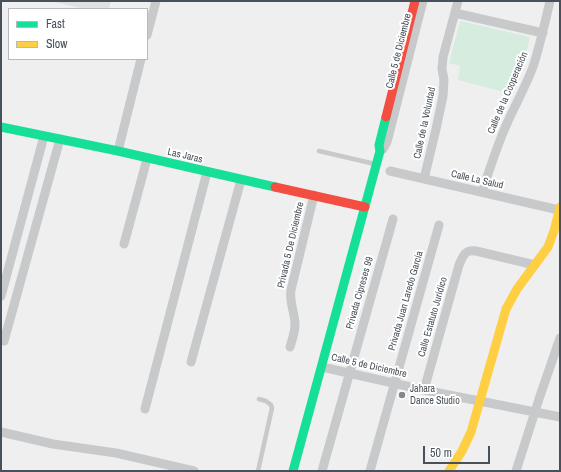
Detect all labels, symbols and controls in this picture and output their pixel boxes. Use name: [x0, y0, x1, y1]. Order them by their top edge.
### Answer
legend: [8, 8, 148, 60]
street label: Calle 5 de Diciembre: [384, 12, 414, 90]
text: Fast: [46, 16, 65, 32]
text: Slow: [46, 36, 67, 52]
street label: Calle de la Cooperación: [485, 50, 531, 136]
street label: Calle de la Voluntad: [412, 86, 438, 160]
street label: Las Jaras: [166, 146, 204, 166]
street label: Calle La Salud: [450, 168, 504, 192]
street label: Privada 5 De Diciembre: [275, 201, 307, 289]
street label: Privada Juan Laredo García: [386, 250, 426, 352]
street label: Privada Cipreses 99: [344, 255, 376, 331]
street label: Calle Estatuto Jurídico: [416, 276, 450, 358]
street label: Calle 5 de Diciembre: [330, 351, 408, 381]
place label: Jahara Dance Studio: [410, 383, 460, 406]
marker: Jahara Dance Studio: [397, 390, 407, 400]
scale bar: [425, 438, 492, 464]
text: 50 m: [430, 445, 452, 461]

